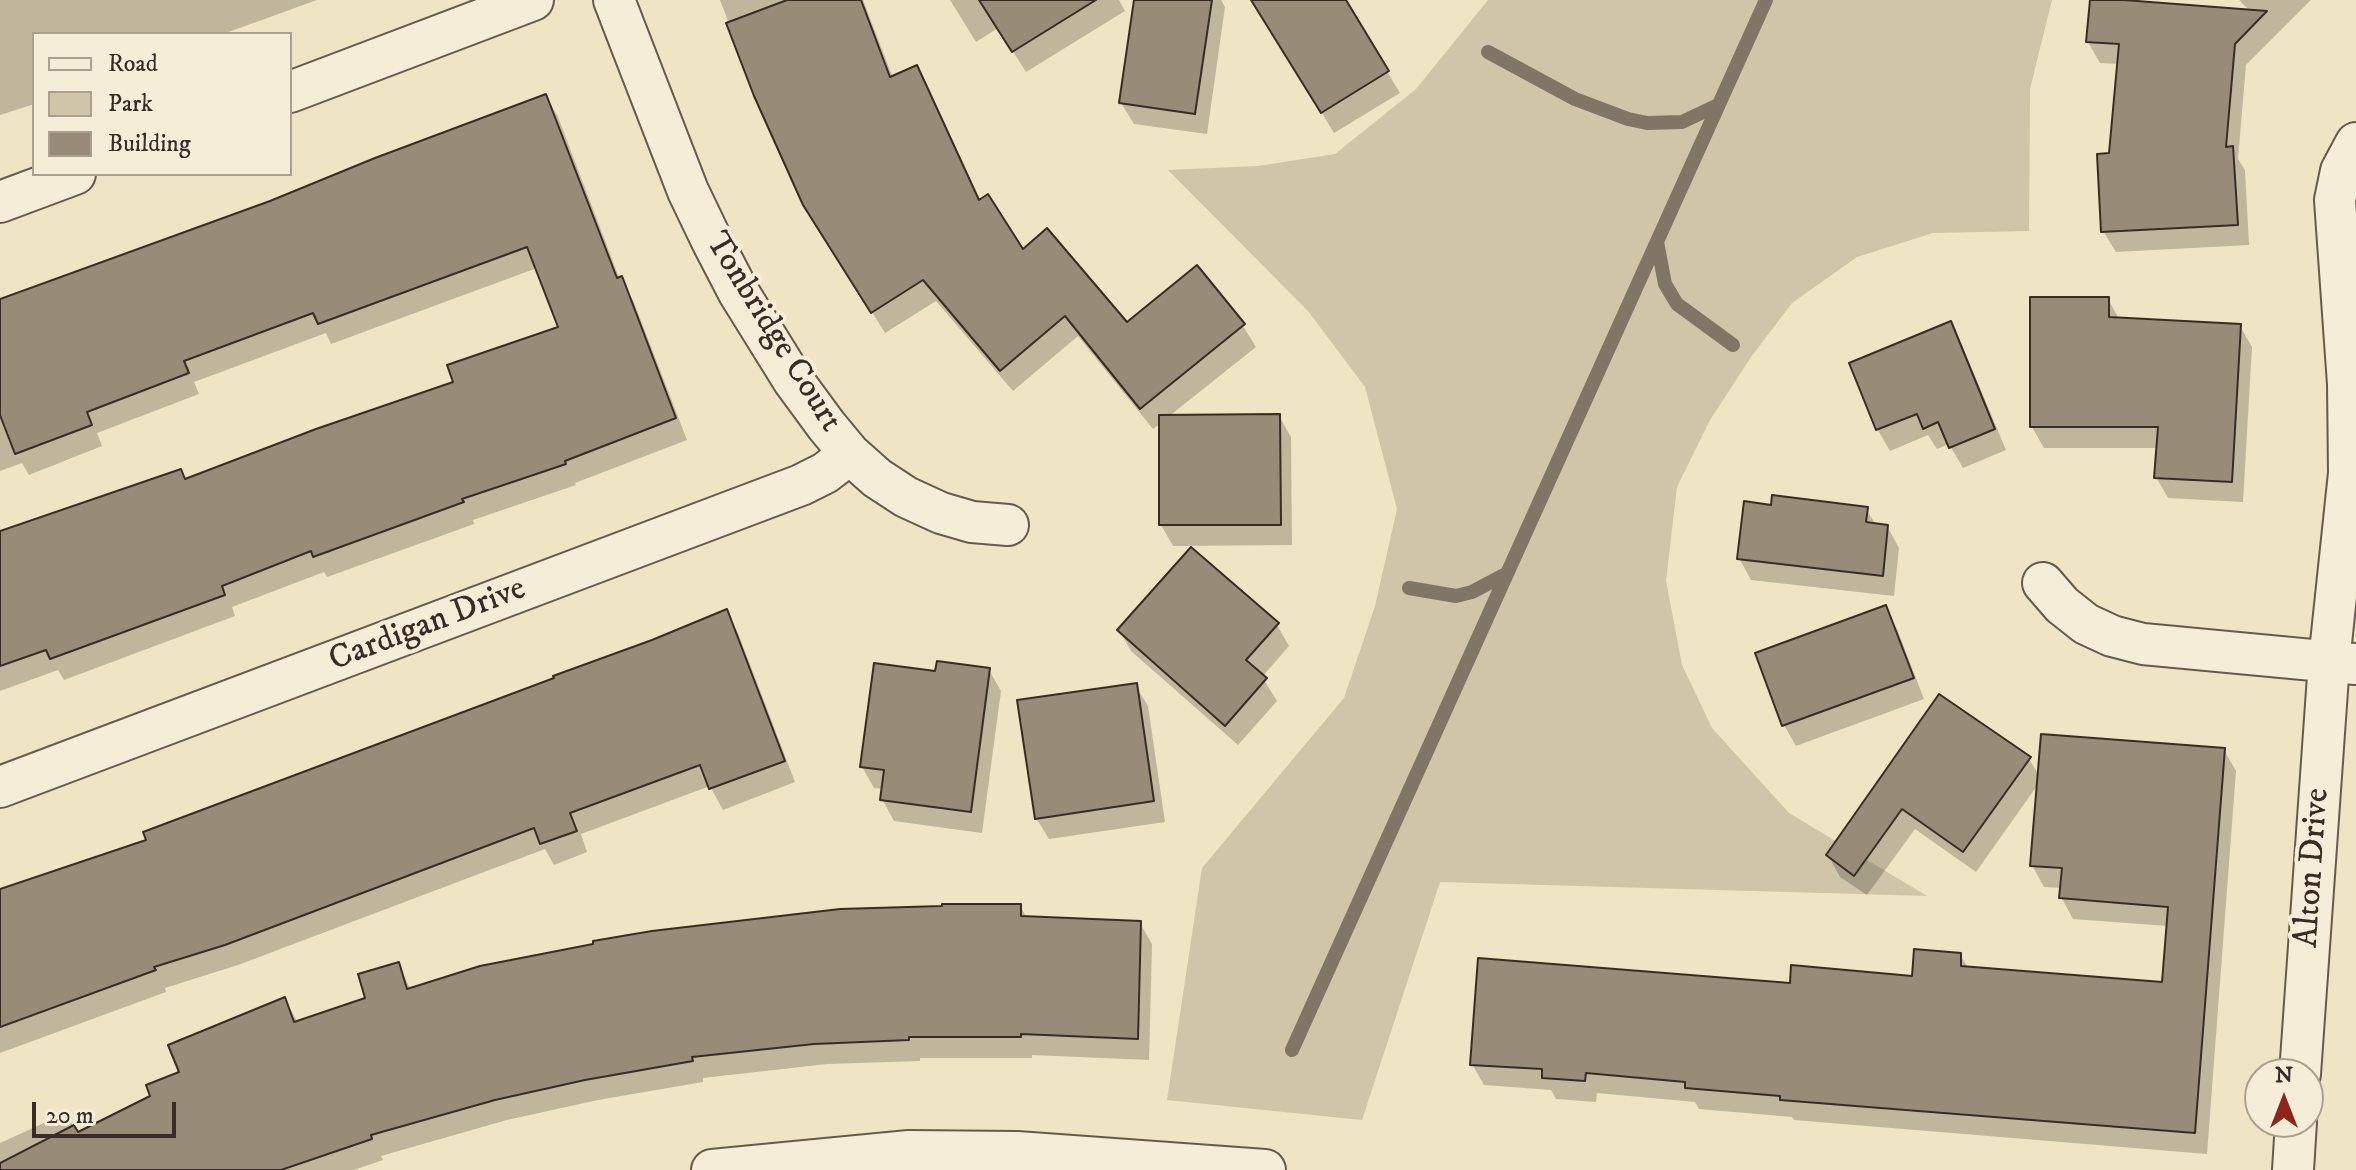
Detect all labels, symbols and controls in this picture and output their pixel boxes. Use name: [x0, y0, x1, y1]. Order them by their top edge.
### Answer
legend: [32, 32, 292, 176]
text: Road: [108, 49, 158, 79]
text: Park: [108, 89, 153, 119]
text: Building: [108, 129, 191, 159]
street label: Tonbridge Court: [694, 226, 850, 440]
street label: Cardigan Drive: [324, 570, 532, 682]
street label: Alton Drive: [2288, 787, 2340, 949]
north arrow: [2244, 1058, 2324, 1138]
text: N: [2275, 1062, 2293, 1089]
scale bar: [36, 1086, 180, 1136]
text: 20 m: [46, 1101, 94, 1131]

